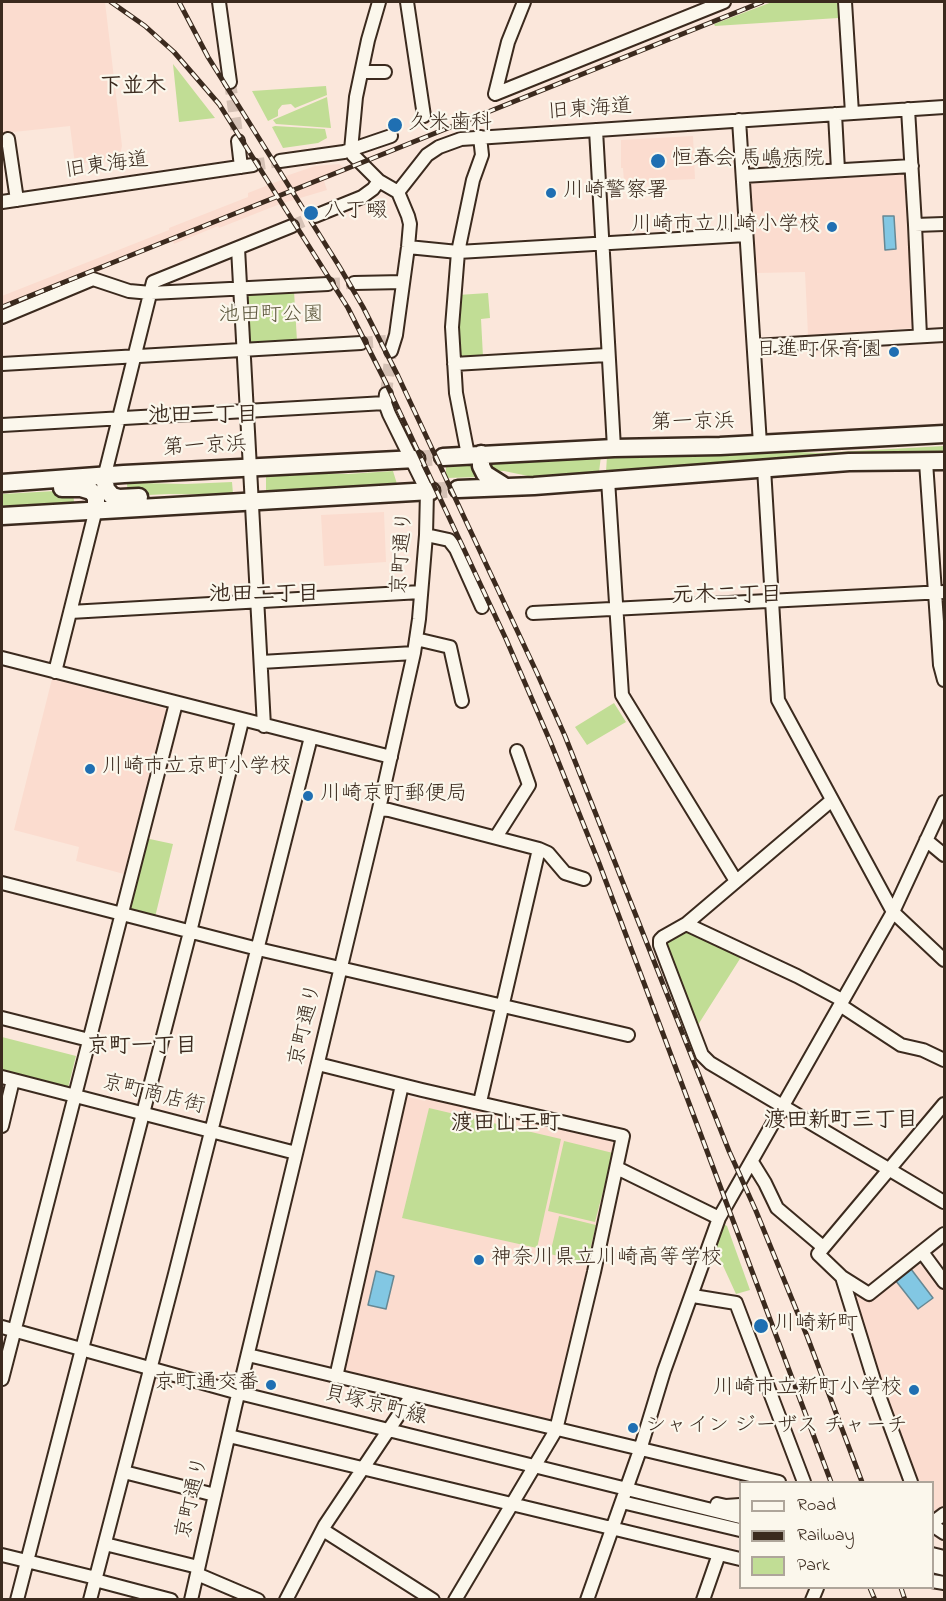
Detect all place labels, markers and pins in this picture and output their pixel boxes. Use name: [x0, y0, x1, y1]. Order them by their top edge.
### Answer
place label: 久米歯科: [408, 112, 492, 138]
marker: 久米歯科: [386, 116, 404, 134]
place label: 恒春会 馬嶋病院: [672, 148, 824, 174]
marker: 恒春会 馬嶋病院: [649, 152, 667, 170]
place label: 川崎警察署: [563, 180, 668, 206]
marker: 川崎警察署: [544, 186, 558, 200]
place label: 八丁畷: [324, 200, 387, 226]
marker: 八丁畷: [302, 204, 320, 222]
place label: 川崎市立川崎小学校: [631, 214, 820, 240]
marker: 川崎市立川崎小学校: [825, 220, 839, 234]
place label: 日進町保育園: [756, 339, 882, 365]
marker: 日進町保育園: [887, 345, 901, 359]
place label: 川崎市立京町小学校: [102, 756, 291, 782]
marker: 川崎市立京町小学校: [83, 762, 97, 776]
place label: 川崎京町郵便局: [320, 783, 467, 809]
marker: 川崎京町郵便局: [301, 789, 315, 803]
place label: 神奈川県立川崎高等学校: [491, 1247, 722, 1273]
marker: 神奈川県立川崎高等学校: [472, 1253, 486, 1267]
place label: 川崎新町: [774, 1313, 858, 1339]
marker: 川崎新町: [752, 1317, 770, 1335]
place label: 京町通交番: [154, 1372, 259, 1398]
place label: 川崎市立新町小学校: [713, 1377, 902, 1403]
marker: 京町通交番: [264, 1378, 278, 1392]
marker: 川崎市立新町小学校: [907, 1383, 921, 1397]
place label: シャイン ジーザス チャーチ: [645, 1415, 907, 1441]
marker: シャイン ジーザス チャーチ: [626, 1421, 640, 1435]

